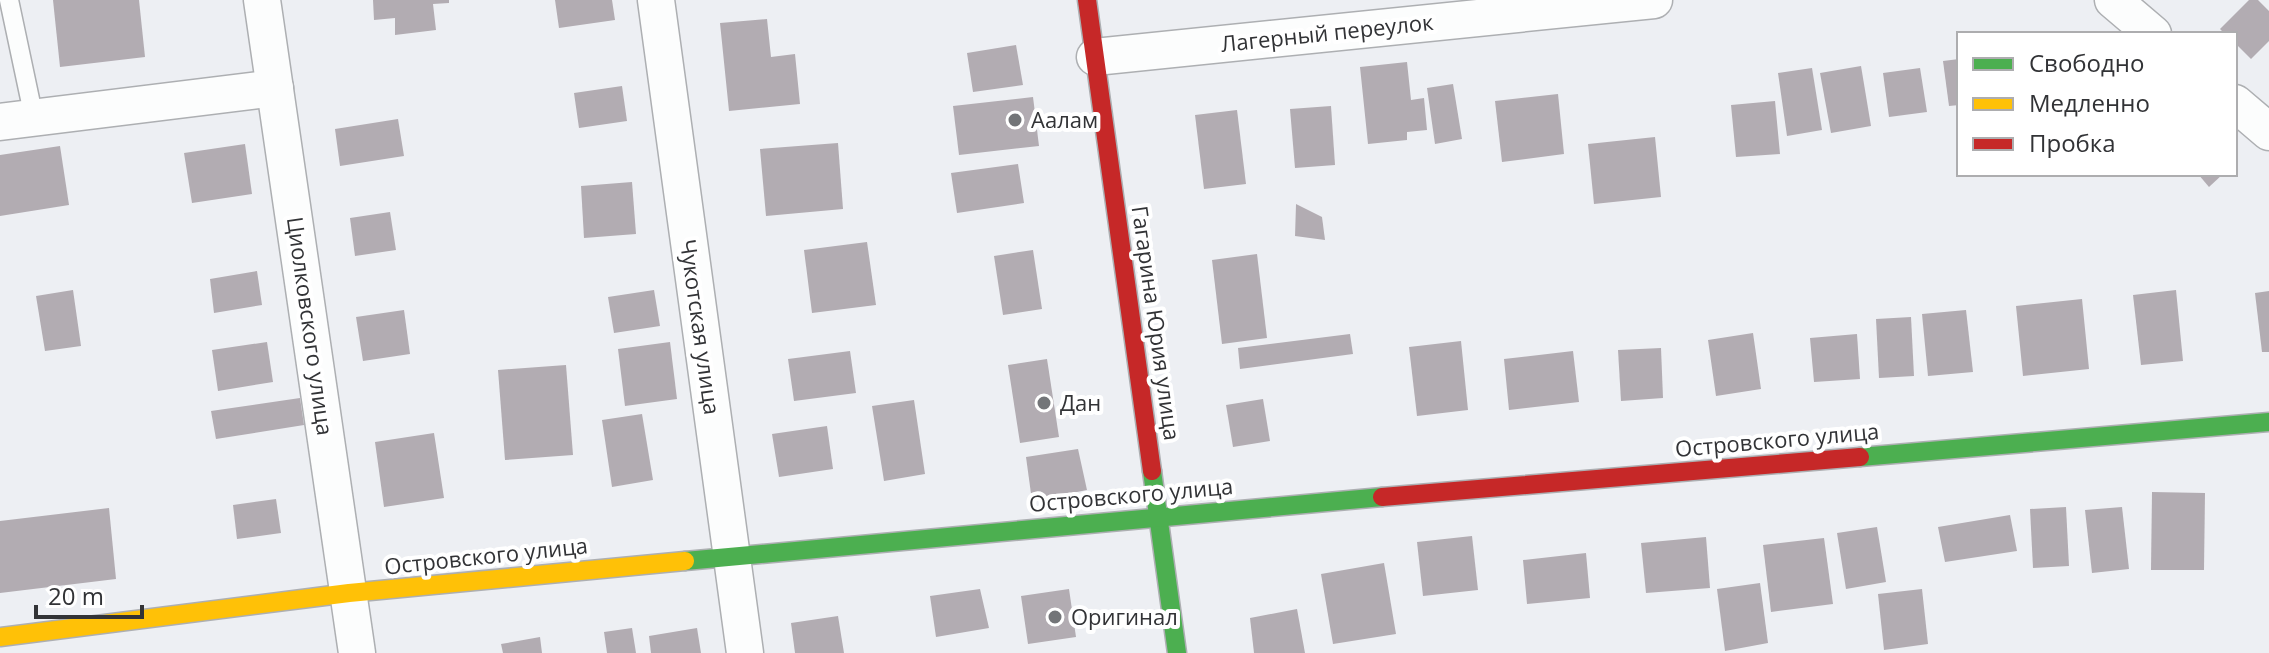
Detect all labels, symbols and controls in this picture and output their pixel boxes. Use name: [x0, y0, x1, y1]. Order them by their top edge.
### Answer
street label: Лагерный переулок: [1219, 6, 1435, 58]
legend: [1957, 32, 2237, 176]
text: Свободно: [2029, 46, 2144, 79]
text: Медленно: [2029, 86, 2150, 119]
place label: Аалам: [1031, 104, 1098, 134]
marker: Аалам: [1006, 111, 1024, 129]
text: Пробка: [2029, 126, 2116, 159]
street label: Гагарина Юрия улица: [1126, 204, 1188, 442]
street label: Циолковского улица: [281, 215, 341, 437]
street label: Чукотская улица: [674, 237, 728, 417]
place label: Дан: [1060, 387, 1101, 417]
marker: Дан: [1035, 394, 1053, 412]
street label: Островского улица: [1674, 415, 1880, 463]
street label: Островского улица: [1028, 470, 1234, 518]
street label: Островского улица: [383, 529, 589, 581]
scale bar: [36, 569, 142, 619]
text: 20 m: [48, 579, 104, 612]
place label: Оригинал: [1071, 601, 1178, 631]
marker: Оригинал: [1046, 608, 1064, 626]

